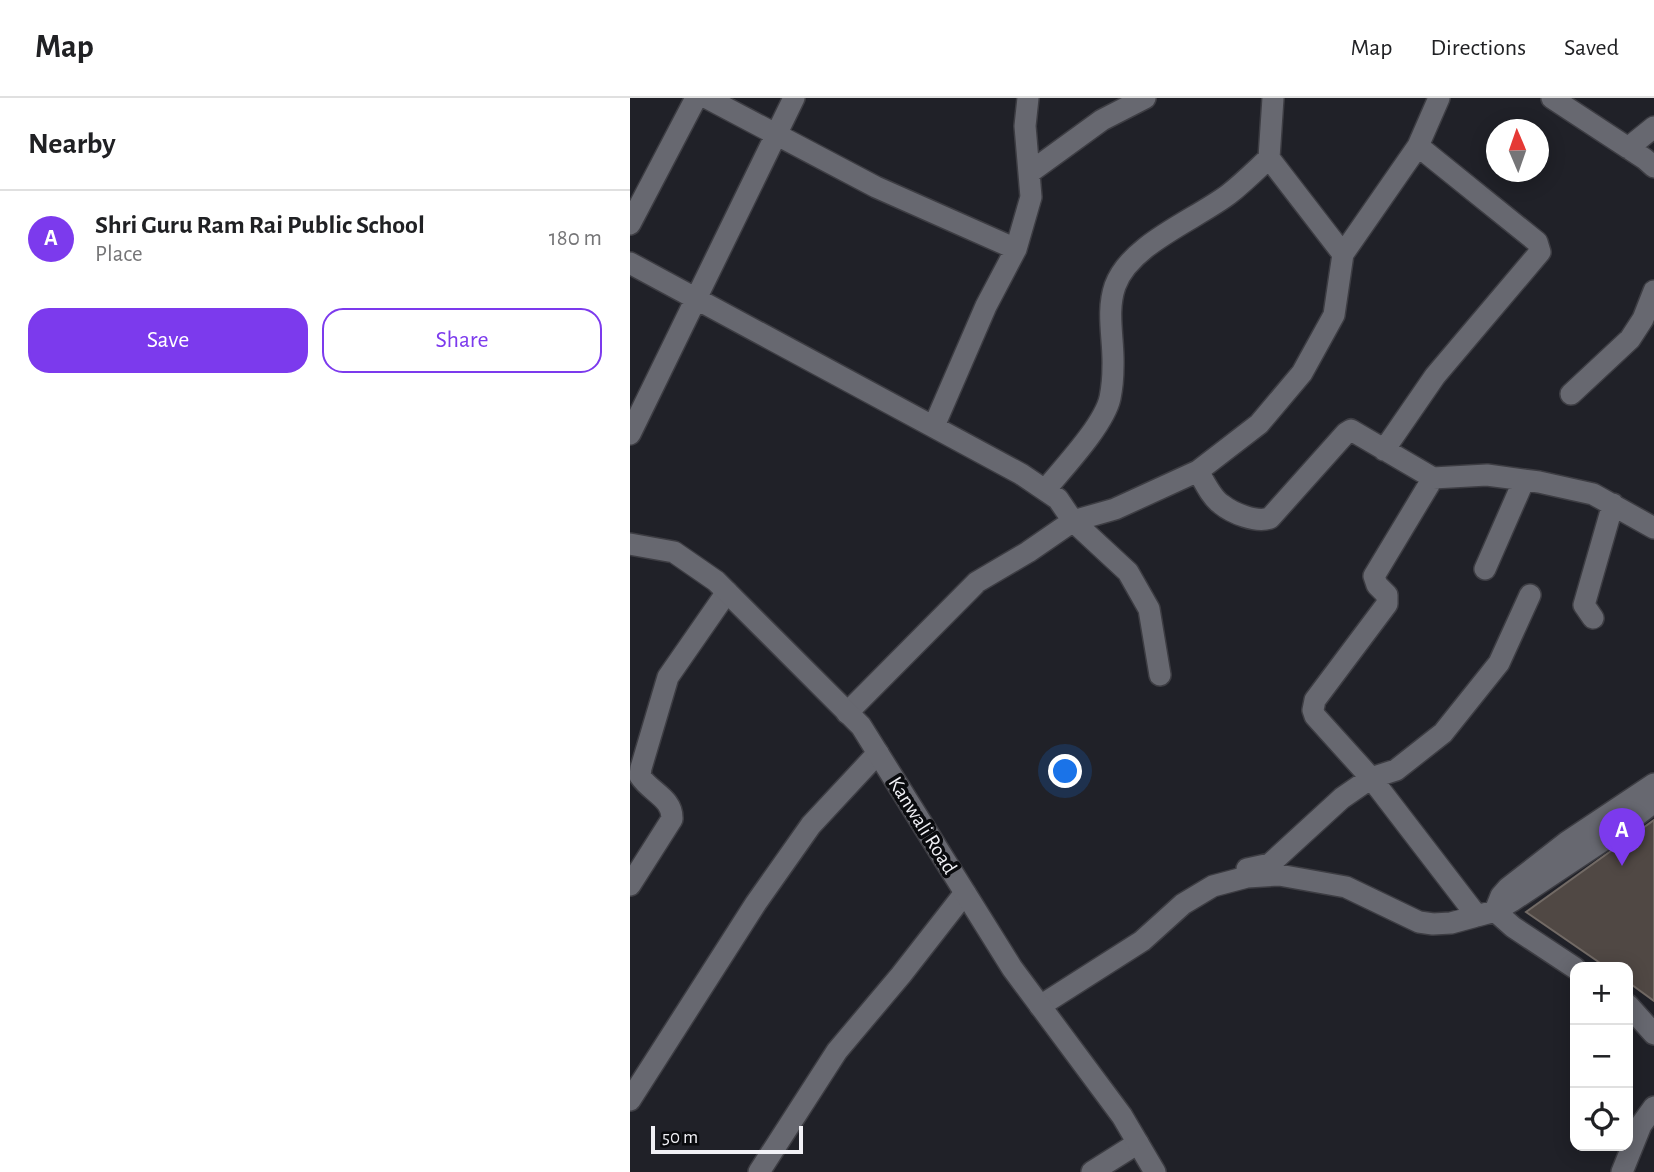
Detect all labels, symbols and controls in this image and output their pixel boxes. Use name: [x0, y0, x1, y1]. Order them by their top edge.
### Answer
text: Map: [35, 31, 94, 64]
text: Map: [1350, 36, 1392, 60]
text: Directions: [1430, 36, 1526, 60]
text: Saved: [1564, 36, 1619, 60]
north arrow: [1486, 119, 1549, 182]
text: Nearby: [28, 129, 116, 159]
text: Shri Guru Ram Rai Public School: [95, 212, 425, 238]
text: A: [44, 227, 58, 250]
text: 180 m: [549, 227, 602, 250]
text: Place: [95, 243, 143, 266]
button: Save: [28, 308, 308, 373]
button: Share: [322, 308, 602, 373]
your location: [1048, 754, 1082, 788]
street label: Kanwali Road: [884, 773, 961, 878]
pin: A: [1599, 808, 1645, 866]
map controls: [1570, 962, 1633, 1151]
button: +: [1570, 962, 1633, 1025]
button: −: [1570, 1025, 1633, 1088]
button: locate: [1570, 1088, 1633, 1151]
scale bar: [651, 1123, 803, 1155]
text: 50 m: [662, 1128, 698, 1147]

